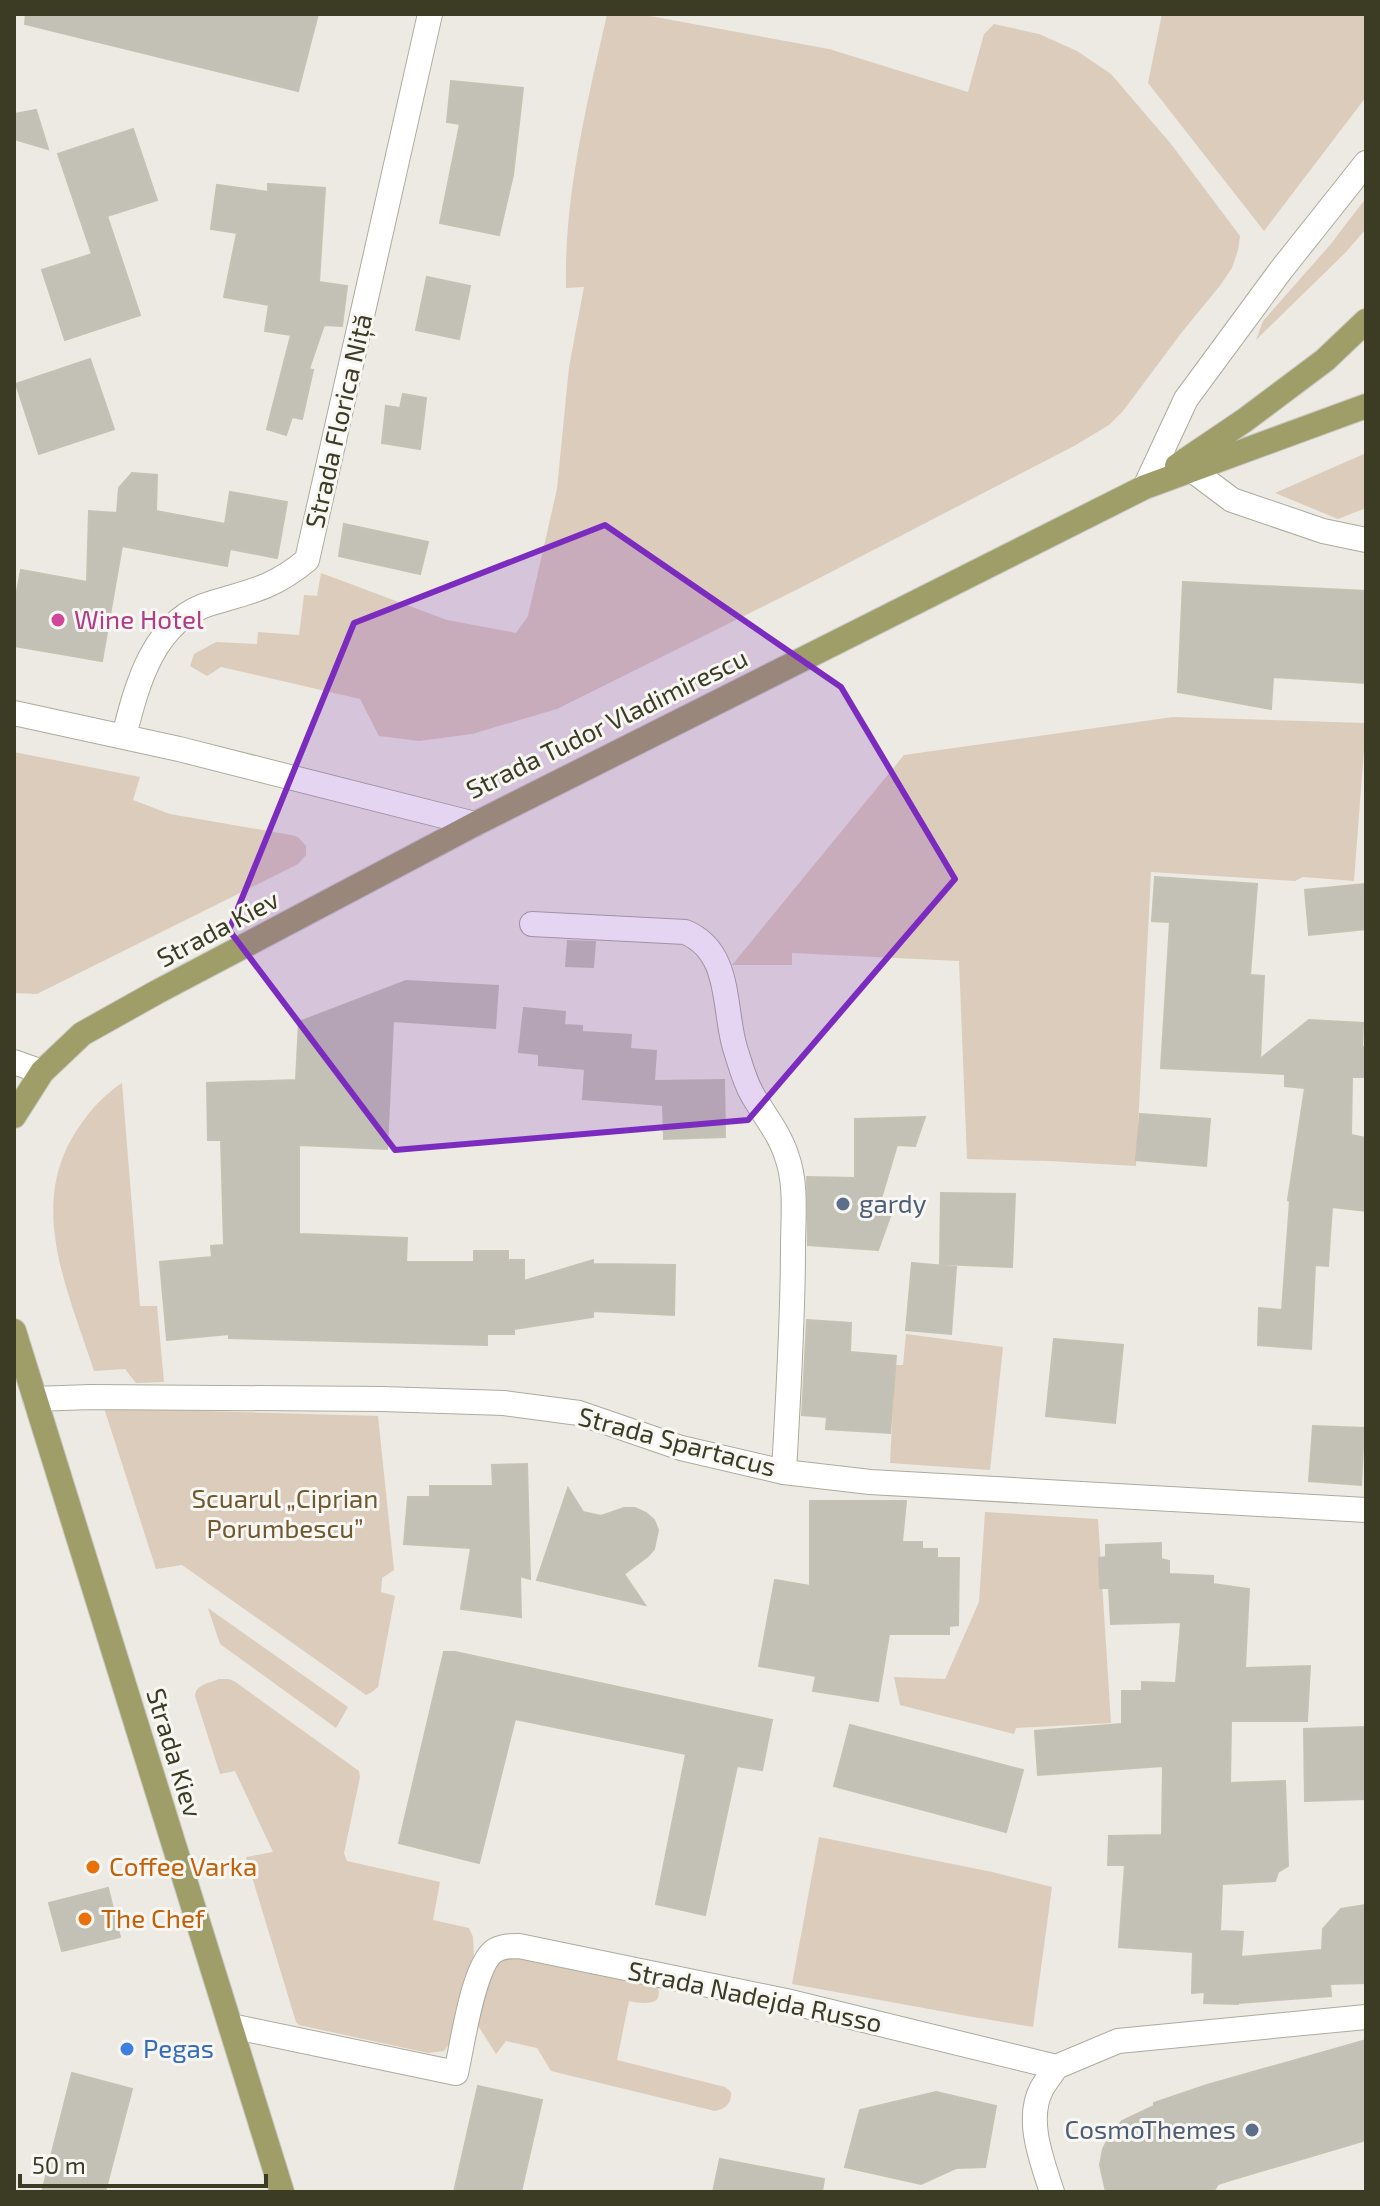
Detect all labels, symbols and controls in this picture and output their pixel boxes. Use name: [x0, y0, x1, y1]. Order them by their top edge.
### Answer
street label: Strada Florica Niță: [298, 310, 379, 531]
place label: Wine Hotel: [74, 603, 204, 634]
marker: Wine Hotel: [49, 611, 67, 629]
street label: Strada Tudor Vladimirescu: [461, 641, 752, 804]
street label: Strada Kiev: [151, 883, 284, 973]
place label: gardy: [859, 1187, 927, 1218]
marker: gardy: [834, 1195, 852, 1213]
street label: Strada Spartacus: [575, 1399, 780, 1482]
park label: Scuarul „Ciprian Porumbescu”: [192, 1482, 378, 1543]
street label: Strada Kiev: [141, 1684, 210, 1821]
place label: Coffee Varka: [109, 1850, 257, 1881]
marker: Coffee Varka: [84, 1858, 102, 1876]
place label: The Chef: [101, 1902, 206, 1933]
marker: The Chef: [76, 1910, 94, 1928]
street label: Strada Nadejda Russo: [625, 1953, 885, 2038]
place label: Pegas: [143, 2032, 214, 2063]
marker: Pegas: [118, 2040, 136, 2058]
place label: CosmoThemes: [1064, 2113, 1236, 2144]
marker: CosmoThemes: [1243, 2121, 1261, 2139]
scale bar: [20, 2138, 266, 2188]
text: 50 m: [32, 2150, 86, 2179]

